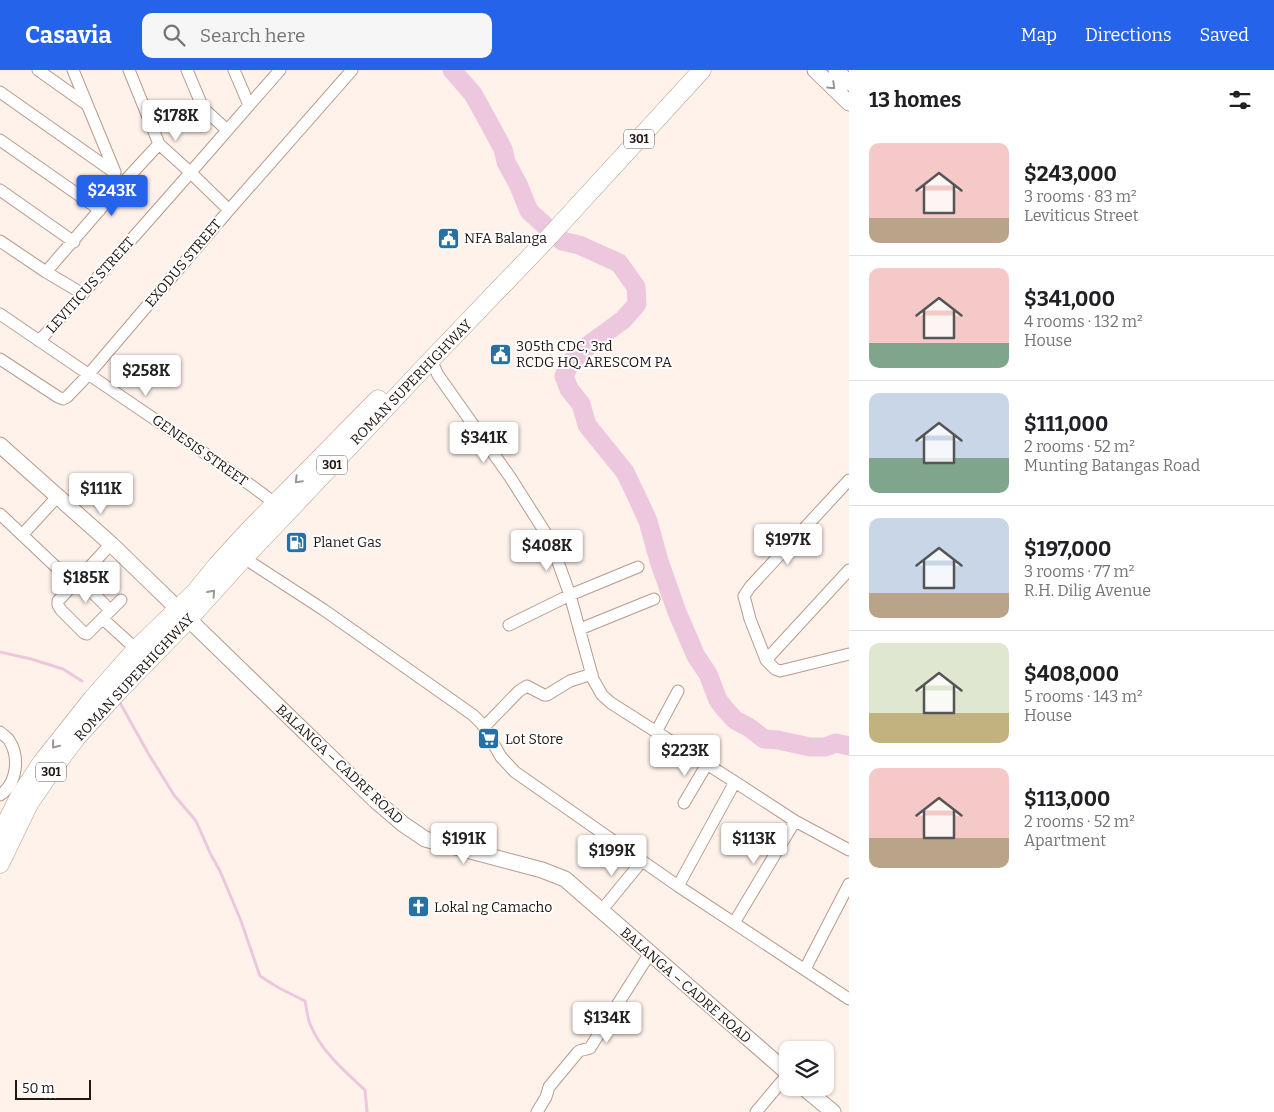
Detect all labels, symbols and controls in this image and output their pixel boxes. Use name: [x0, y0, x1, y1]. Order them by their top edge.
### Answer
search box: [142, 13, 492, 58]
text: Casavia: [25, 21, 112, 49]
icon: search: [160, 21, 188, 49]
text: Search here: [200, 24, 305, 47]
text: Map: [1021, 24, 1057, 46]
text: Directions: [1085, 24, 1172, 46]
text: Saved: [1200, 24, 1249, 46]
one-way arrow: [826, 80, 835, 89]
icon: filters: [1226, 86, 1254, 114]
text: 13 homes: [869, 87, 961, 113]
pin: $178K: [141, 100, 211, 142]
text: $178K: [153, 106, 199, 125]
road number: 301: [624, 130, 654, 148]
text: $243,000: [1024, 161, 1117, 187]
icon: home: [909, 163, 969, 223]
pin: $243K: [77, 174, 147, 217]
text: $243K: [88, 181, 136, 200]
text: 3 rooms · 83 m²: [1024, 187, 1137, 206]
text: Leviticus Street: [1024, 206, 1139, 225]
street label: EXODUS STREET: [142, 216, 225, 311]
public building icon: NFA Balanga: [436, 226, 460, 250]
place label: NFA Balanga: [464, 230, 547, 247]
street label: LEVITICUS STREET: [43, 234, 138, 337]
text: $341,000: [1024, 286, 1115, 312]
icon: home: [909, 288, 969, 348]
text: 4 rooms · 132 m²: [1024, 312, 1143, 331]
street label: ROMAN SUPERHIGHWAY: [347, 316, 476, 449]
text: House: [1024, 331, 1072, 350]
place label: 305th CDC, 3rd RCDG HQ, ARESCOM PA: [516, 338, 672, 371]
public building icon: 305th CDC, 3rd RCDG HQ, ARESCOM PA: [488, 342, 512, 366]
pin: $258K: [111, 354, 181, 397]
text: $258K: [122, 361, 170, 380]
street label: GENESIS STREET: [149, 411, 251, 490]
text: $111,000: [1024, 411, 1108, 437]
icon: home: [909, 413, 969, 473]
pin: $341K: [449, 422, 519, 464]
text: $341K: [460, 428, 508, 447]
text: 2 rooms · 52 m²: [1024, 437, 1135, 456]
road number: 301: [317, 456, 347, 474]
text: Munting Batangas Road: [1024, 456, 1200, 475]
pin: $111K: [66, 472, 136, 515]
one-way arrow: [295, 474, 304, 483]
text: $111K: [80, 479, 122, 498]
pin: $197K: [753, 524, 823, 566]
fuel station icon: Planet Gas: [285, 530, 309, 554]
pin: $408K: [512, 530, 582, 572]
text: $197K: [765, 530, 811, 549]
place label: Planet Gas: [313, 534, 382, 551]
text: $408K: [522, 536, 572, 555]
text: $197,000: [1024, 536, 1111, 562]
icon: home: [909, 538, 969, 598]
pin: $185K: [51, 562, 121, 604]
text: 3 rooms · 77 m²: [1024, 562, 1134, 581]
text: $185K: [63, 568, 109, 587]
text: R.H. Dilig Avenue: [1024, 581, 1151, 600]
one-way arrow: [206, 590, 215, 599]
street label: ROMAN SUPERHIGHWAY: [71, 610, 198, 744]
text: $408,000: [1024, 661, 1119, 687]
icon: home: [909, 663, 969, 723]
text: 5 rooms · 143 m²: [1024, 687, 1143, 706]
street label: BALANGA – CADRE ROAD: [272, 701, 407, 828]
text: House: [1024, 706, 1072, 725]
supermarket icon: Lot Store: [477, 727, 501, 751]
place label: Lot Store: [505, 731, 563, 748]
pin: $223K: [650, 734, 720, 777]
one-way arrow: [53, 739, 61, 748]
text: $223K: [661, 741, 709, 760]
road number: 301: [36, 762, 66, 782]
text: $113,000: [1024, 786, 1110, 812]
icon: home: [909, 788, 969, 848]
text: 2 rooms · 52 m²: [1024, 812, 1135, 831]
pin: $191K: [429, 822, 499, 865]
pin: $113K: [719, 822, 789, 865]
text: $191K: [442, 829, 486, 848]
text: $113K: [732, 829, 776, 848]
text: Apartment: [1024, 831, 1106, 850]
pin: $199K: [577, 834, 647, 877]
text: $199K: [589, 841, 635, 860]
church icon: Lokal ng Camacho: [406, 895, 430, 919]
place label: Lokal ng Camacho: [434, 899, 552, 916]
street label: BALANGA – CADRE ROAD: [617, 924, 755, 1047]
pin: $134K: [572, 1002, 642, 1044]
text: $134K: [584, 1008, 631, 1027]
map controls: [779, 1041, 834, 1096]
button: layers: [779, 1041, 834, 1096]
scale bar: [15, 1077, 91, 1100]
text: 50 m: [22, 1080, 55, 1097]

